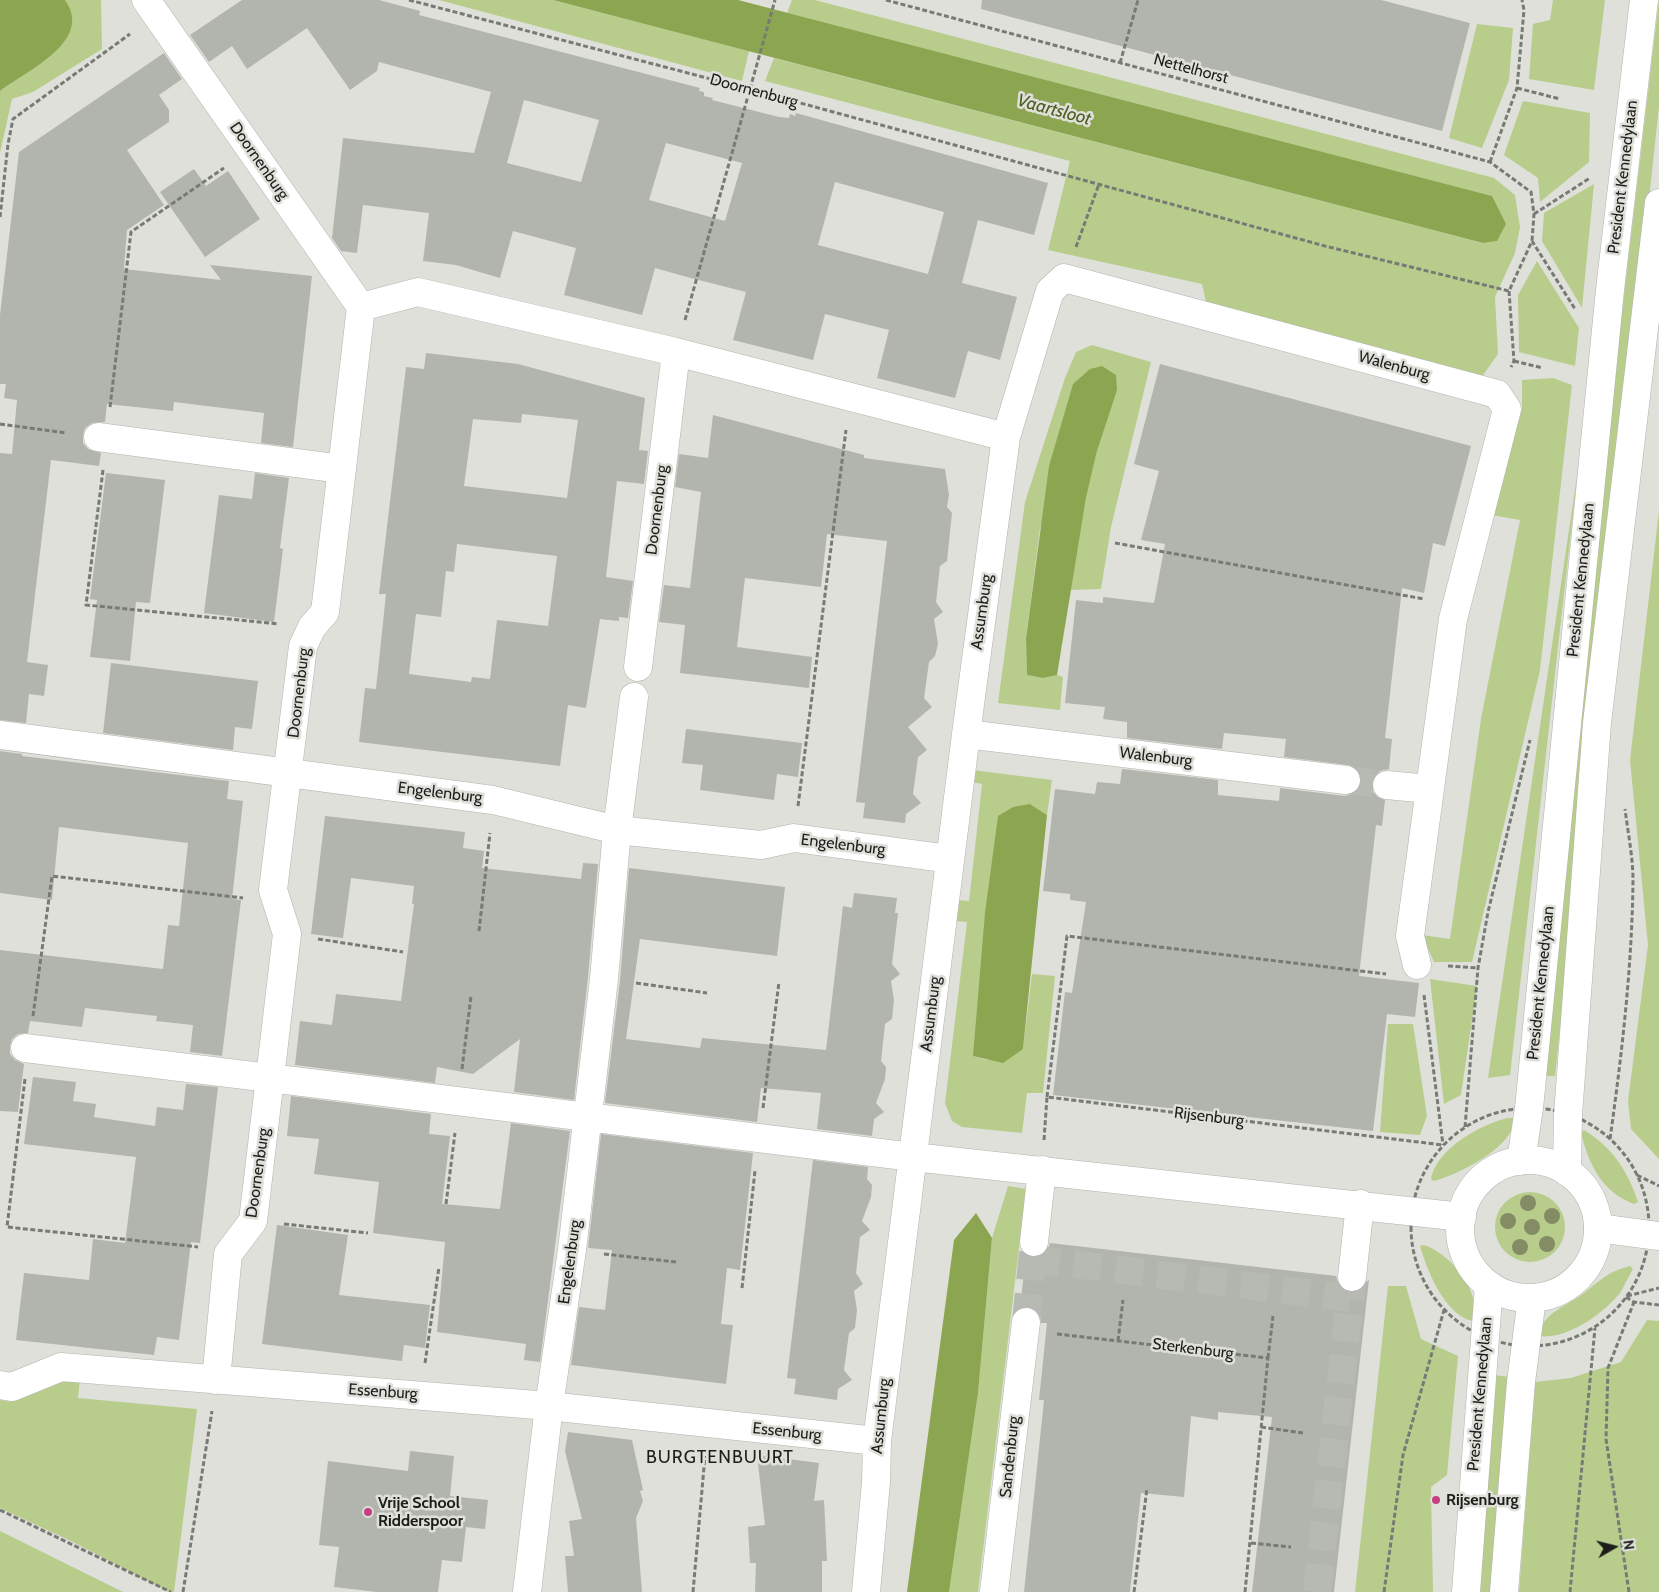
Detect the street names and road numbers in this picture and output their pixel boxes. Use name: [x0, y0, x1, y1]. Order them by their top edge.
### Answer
street label: Nettelhorst: [1152, 50, 1230, 88]
street label: Doornenburg: [708, 70, 800, 112]
street label: President Kennedylaan: [1604, 99, 1642, 255]
street label: Doornenburg: [225, 118, 293, 204]
street label: Walenburg: [1356, 347, 1432, 385]
street label: Doornenburg: [642, 464, 672, 556]
street label: President Kennedylaan: [1563, 502, 1599, 658]
street label: Assumburg: [967, 573, 997, 651]
street label: Doornenburg: [284, 647, 314, 739]
street label: Walenburg: [1119, 743, 1193, 771]
street label: Engelenburg: [397, 778, 483, 808]
street label: Engelenburg: [800, 830, 886, 860]
street label: President Kennedylaan: [1523, 905, 1559, 1061]
street label: Assumburg: [917, 975, 945, 1053]
street label: Rijsenburg: [1173, 1103, 1245, 1131]
street label: Doornenburg: [242, 1127, 274, 1219]
street label: Engelenburg: [555, 1219, 585, 1305]
street label: President Kennedylaan: [1464, 1316, 1496, 1472]
street label: Sterkenburg: [1151, 1334, 1235, 1364]
street label: Assumburg: [867, 1377, 895, 1455]
street label: Essenburg: [348, 1380, 418, 1404]
street label: Sandenburg: [996, 1415, 1024, 1499]
street label: Essenburg: [752, 1419, 822, 1445]

